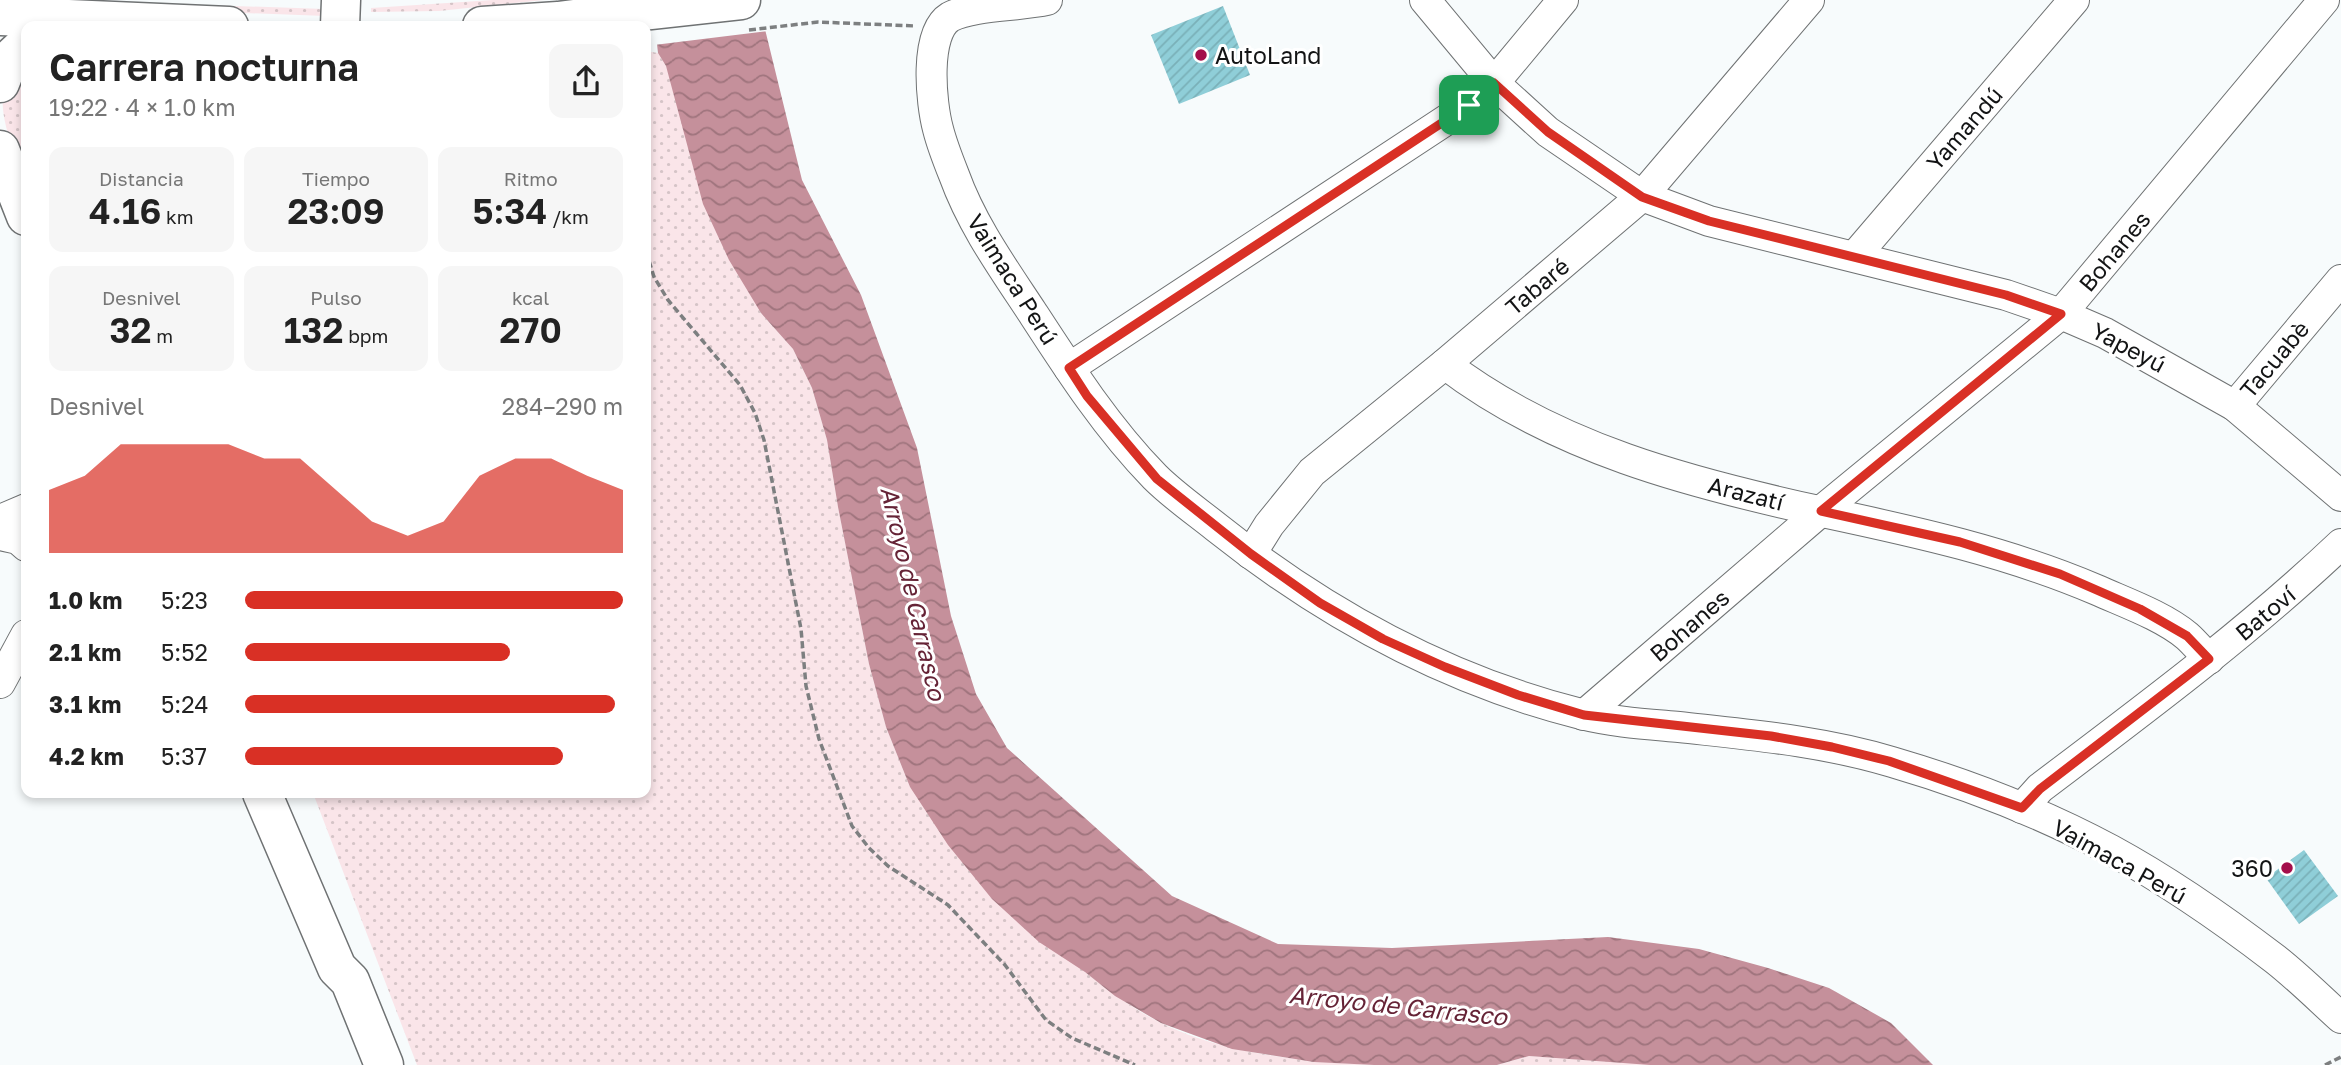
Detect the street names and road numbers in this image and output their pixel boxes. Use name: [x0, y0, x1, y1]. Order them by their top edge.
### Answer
street label: Yamandú: [1920, 81, 2008, 175]
street label: Bohanes: [2072, 205, 2156, 297]
street label: Vaimaca Perú: [962, 208, 1064, 350]
street label: Tabaré: [1500, 251, 1574, 321]
street label: Tacuabè: [2234, 315, 2314, 403]
street label: Yapeyú: [2087, 316, 2171, 378]
street label: Arazatí: [1705, 470, 1789, 516]
street label: Batoví: [2229, 579, 2302, 646]
street label: Bohanes: [1644, 583, 1734, 667]
street label: Vaimaca Perú: [2048, 813, 2192, 909]

